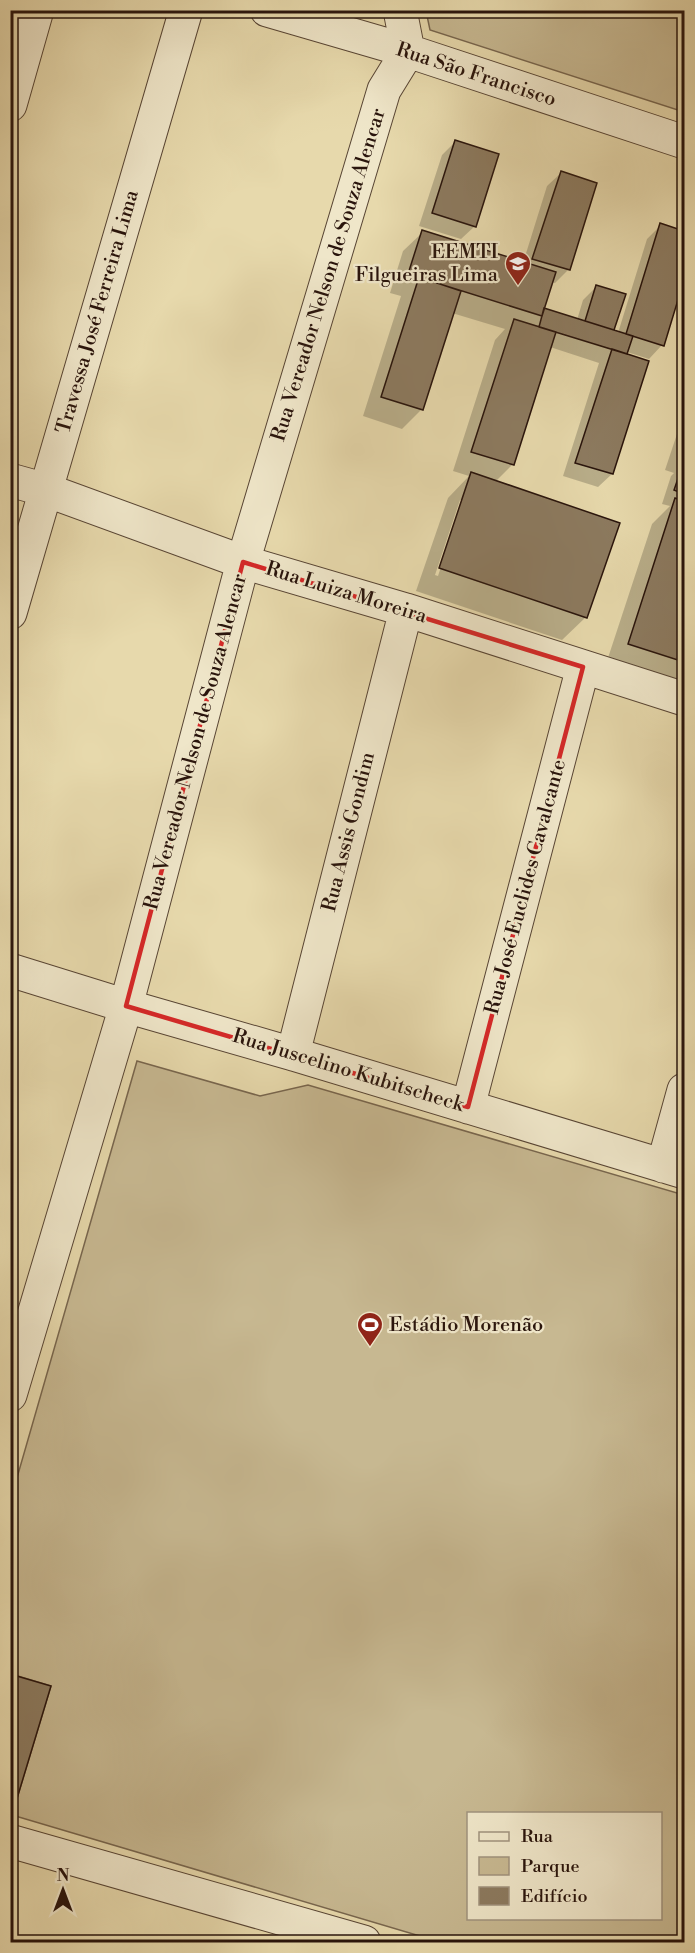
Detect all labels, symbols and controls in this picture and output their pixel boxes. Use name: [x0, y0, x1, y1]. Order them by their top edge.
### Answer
street label: Rua São Francisco: [393, 37, 559, 113]
street label: Rua Vereador Nelson de Souza Alencar: [266, 105, 392, 445]
street label: Travessa José Ferreira Lima: [51, 186, 145, 437]
place label: EEMTI Filgueiras Lima: [355, 240, 499, 288]
school or university icon: EEMTI Filgueiras Lima: [503, 249, 533, 287]
street label: Rua Luiza Moreira: [262, 557, 430, 630]
street label: Rua Vereador Nelson de Souza Alencar: [139, 571, 253, 913]
street label: Rua Assis Gondim: [317, 749, 381, 914]
street label: Rua José Euclides Cavalcante: [480, 757, 572, 1017]
street label: Rua Juscelino Kubitscheck: [229, 1024, 468, 1119]
sports icon: Estádio Morenão: [355, 1310, 385, 1348]
place label: Estádio Morenão: [389, 1313, 543, 1338]
legend: [467, 1812, 662, 1920]
text: Rua: [521, 1825, 554, 1848]
text: Parque: [521, 1855, 580, 1878]
north arrow: [33, 1860, 93, 1920]
text: N: [57, 1866, 70, 1886]
text: Edifício: [521, 1885, 588, 1908]

